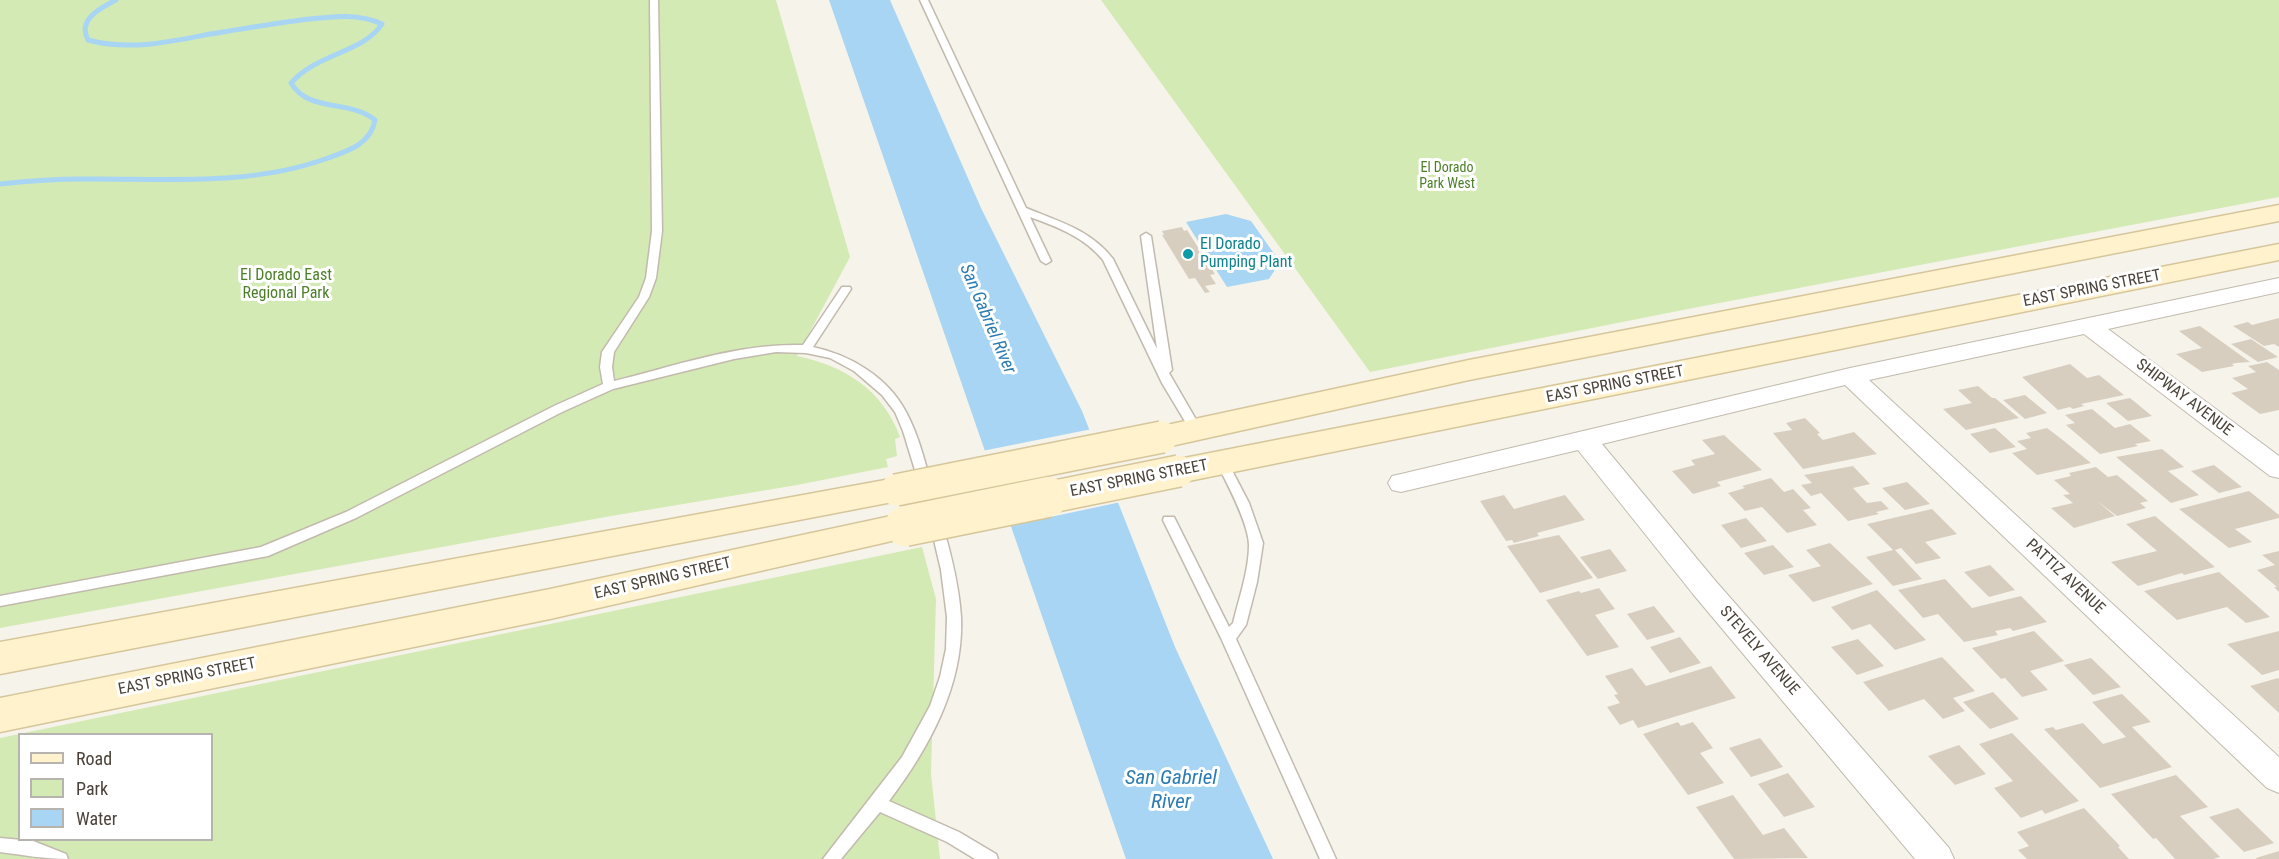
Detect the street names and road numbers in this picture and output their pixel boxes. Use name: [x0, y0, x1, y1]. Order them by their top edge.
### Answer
street label: EAST SPRING STREET: [2022, 266, 2162, 312]
street label: SHIPWAY AVENUE: [2132, 355, 2236, 441]
street label: EAST SPRING STREET: [1545, 362, 1685, 408]
street label: EAST SPRING STREET: [1069, 456, 1209, 502]
street label: PATTIZ AVENUE: [2021, 535, 2109, 619]
street label: EAST SPRING STREET: [593, 554, 733, 604]
street label: STEVELY AVENUE: [1715, 603, 1803, 699]
street label: EAST SPRING STREET: [117, 654, 257, 700]

